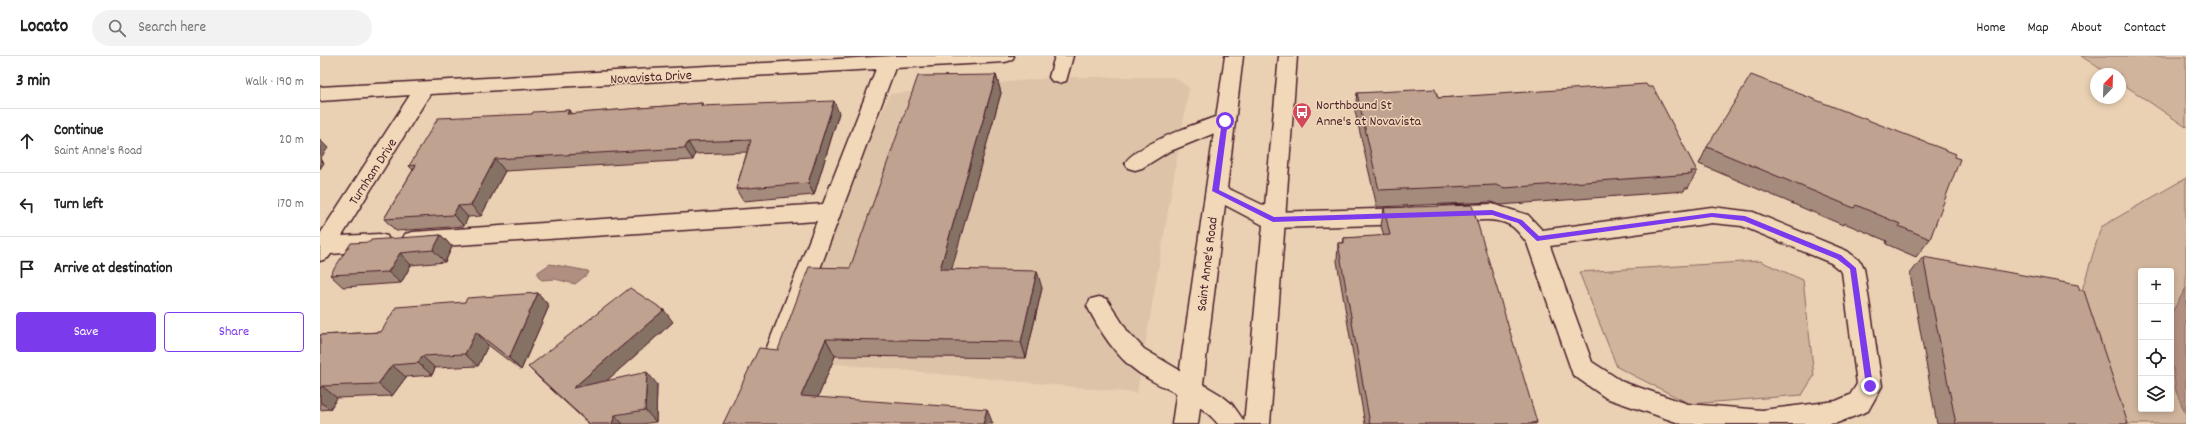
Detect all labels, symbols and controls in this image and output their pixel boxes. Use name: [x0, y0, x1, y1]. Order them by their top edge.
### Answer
search box: [92, 10, 372, 46]
text: Locato: [20, 14, 68, 41]
icon: search: [106, 17, 128, 39]
text: Search here: [138, 17, 206, 39]
text: Home: [1976, 18, 2005, 38]
text: Map: [2027, 18, 2049, 38]
text: About: [2071, 18, 2102, 38]
text: Contact: [2124, 18, 2166, 38]
street label: Novavista Drive: [610, 66, 692, 90]
north arrow: [2090, 68, 2126, 104]
text: 3 min: [16, 70, 50, 94]
text: Walk · 190 m: [245, 73, 304, 92]
place label: Northbound St Anne's at Novavista: [1316, 96, 1422, 132]
bus stop icon: Northbound St Anne's at Novavista: [1291, 101, 1313, 129]
route start: [1216, 112, 1234, 130]
text: Continue: [54, 120, 103, 142]
icon: ahead: [16, 130, 38, 152]
text: 20 m: [279, 131, 304, 150]
street label: Turnham Drive: [345, 135, 403, 209]
text: Saint Anne's Road: [54, 142, 142, 161]
icon: left: [16, 194, 38, 216]
text: Turn left: [54, 194, 103, 216]
text: 170 m: [277, 195, 304, 214]
street label: Saint Anne's Road: [1192, 216, 1224, 313]
icon: arrive: [16, 258, 38, 280]
text: Arrive at destination: [54, 258, 172, 280]
map controls: [2138, 268, 2174, 412]
button: +: [2138, 268, 2174, 304]
button: −: [2138, 304, 2174, 340]
button: Save: [16, 312, 156, 352]
button: Share: [164, 312, 304, 352]
button: locate: [2138, 340, 2174, 376]
button: layers: [2138, 376, 2174, 412]
route end: [1861, 377, 1879, 395]

